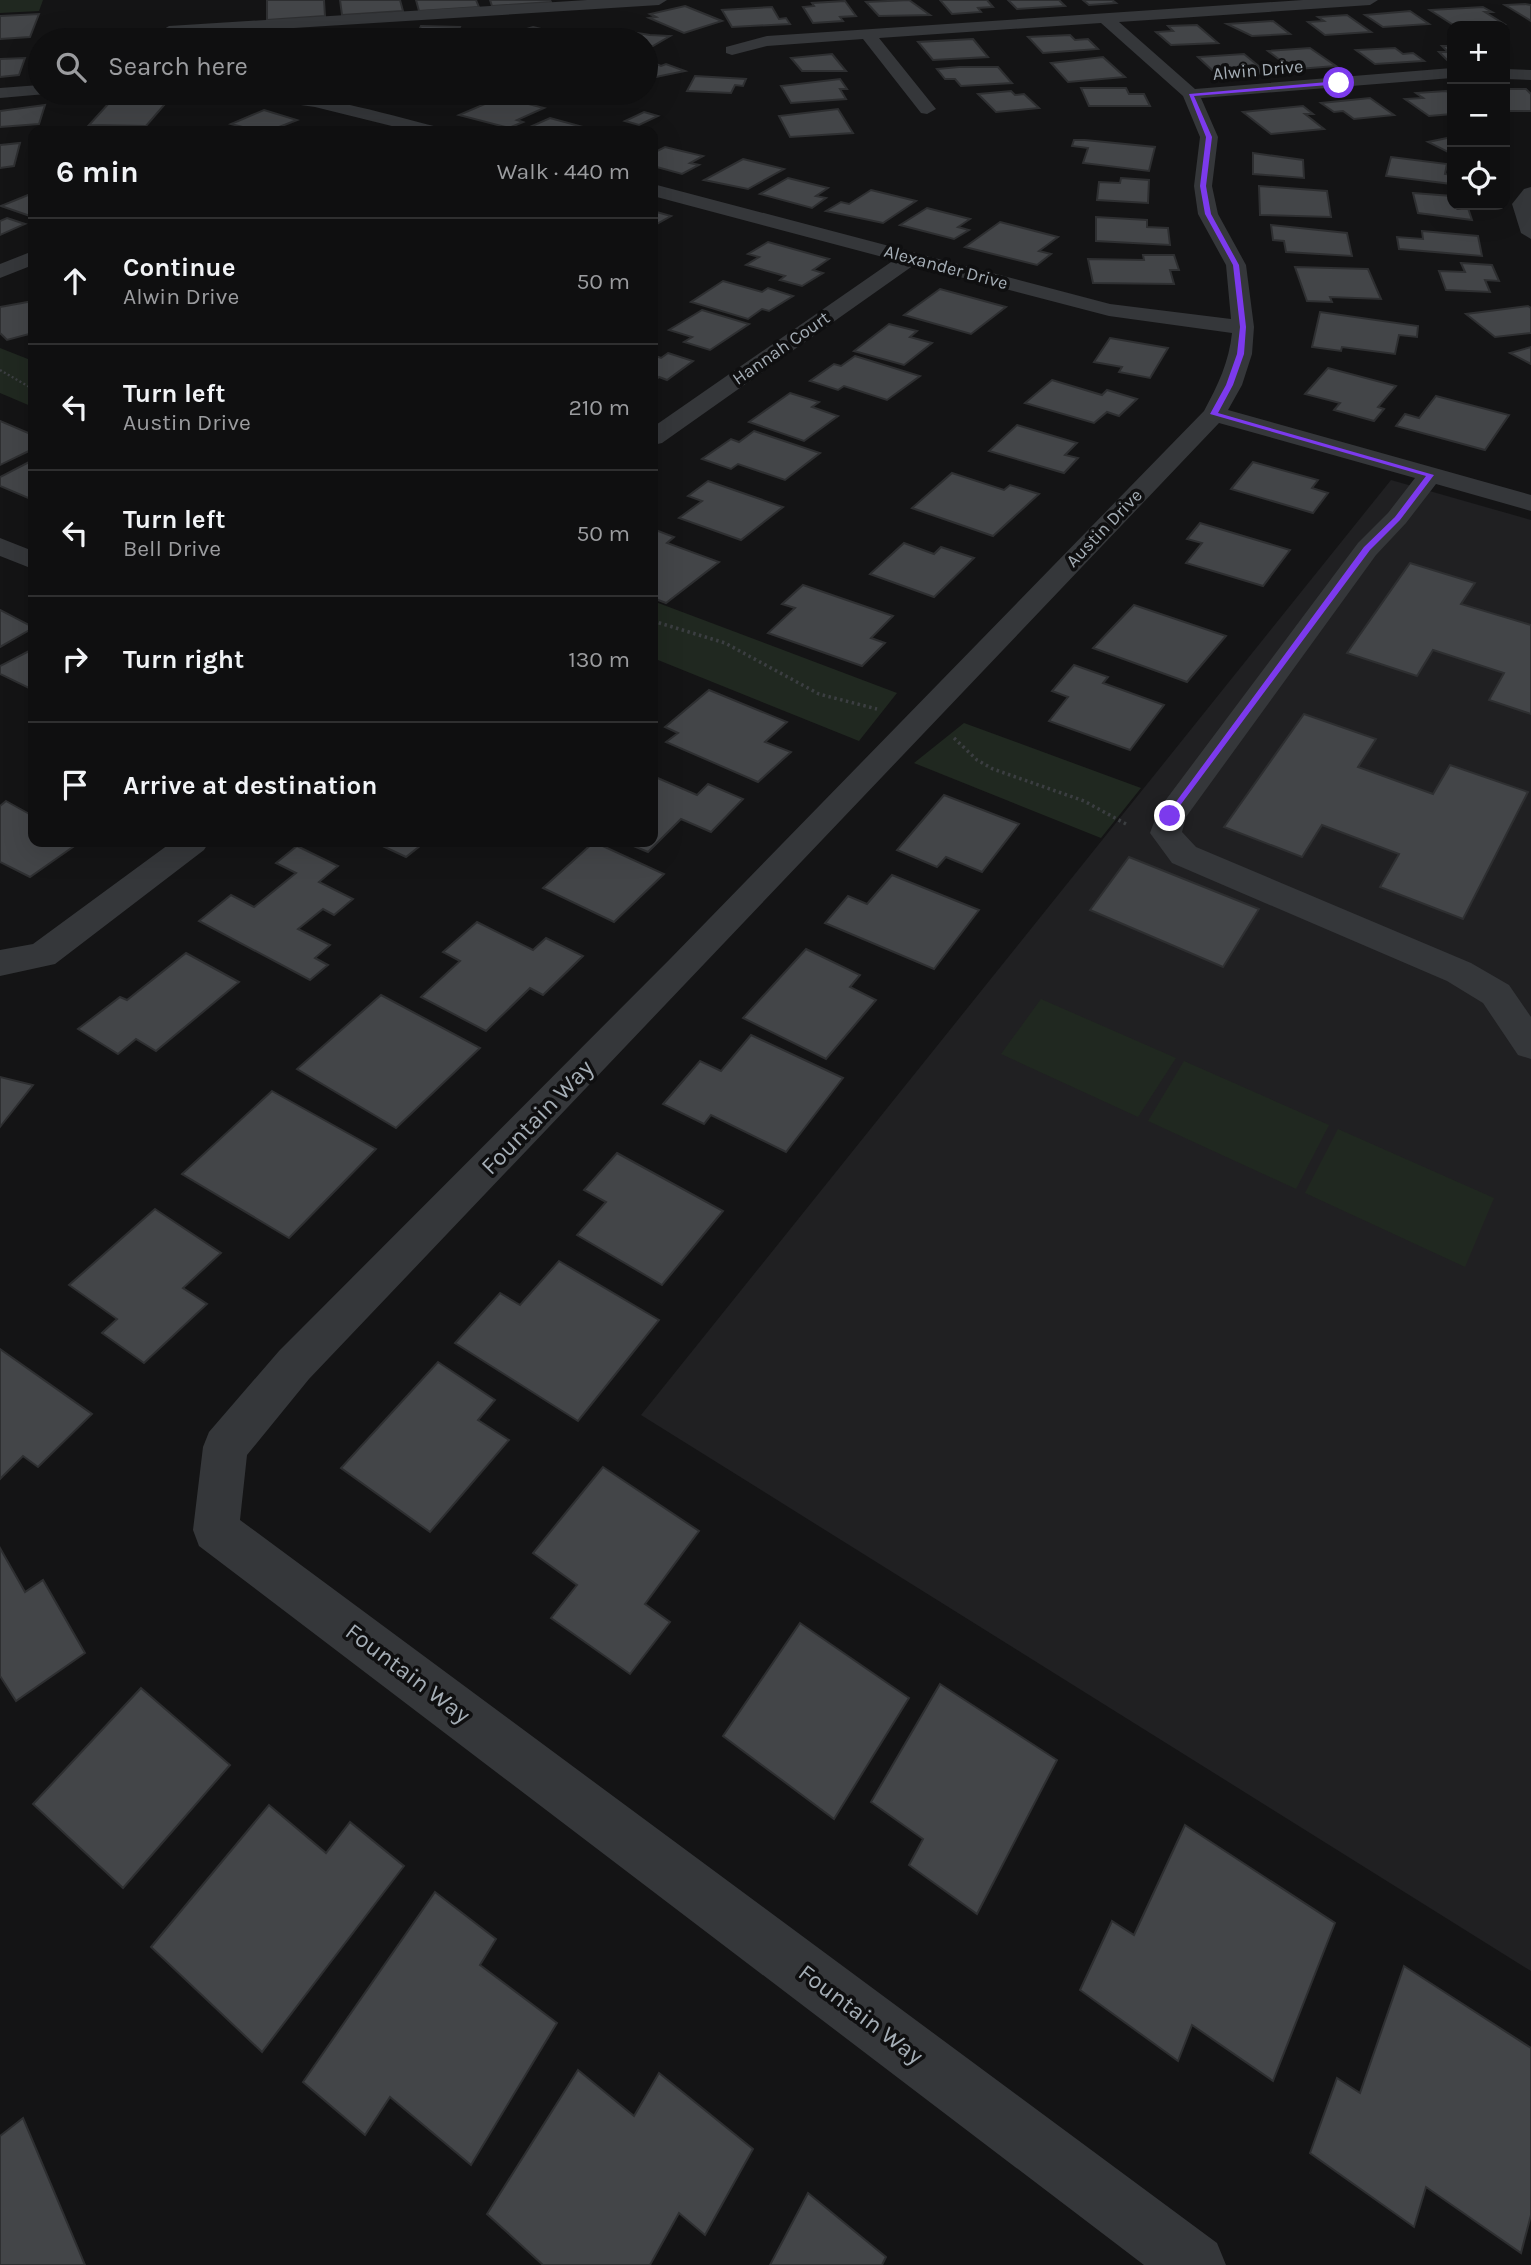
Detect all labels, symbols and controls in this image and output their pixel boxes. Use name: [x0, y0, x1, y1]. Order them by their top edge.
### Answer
map controls: [1447, 21, 1510, 210]
button: +: [1447, 21, 1510, 84]
search box: [28, 28, 658, 105]
icon: search: [52, 48, 90, 86]
text: Search here: [108, 51, 248, 82]
street label: Alwin Drive: [1212, 55, 1304, 85]
route start: [1323, 67, 1354, 98]
button: −: [1447, 84, 1510, 147]
button: locate: [1447, 147, 1510, 210]
text: 6 min: [56, 154, 139, 190]
text: Walk · 440 m: [497, 158, 630, 185]
street label: Alexander Drive: [882, 240, 1010, 294]
text: Continue: [123, 252, 235, 283]
icon: ahead: [56, 262, 94, 300]
text: 50 m: [576, 268, 630, 295]
text: Alwin Drive: [123, 283, 239, 310]
street label: Hannah Court: [728, 306, 834, 390]
text: Turn left: [123, 378, 225, 409]
icon: left: [56, 388, 94, 426]
text: 210 m: [568, 394, 630, 421]
text: Austin Drive: [123, 409, 251, 436]
street label: Austin Drive: [1061, 484, 1147, 572]
text: Turn left: [123, 504, 225, 535]
icon: left: [56, 514, 94, 552]
text: 50 m: [576, 520, 630, 547]
text: Bell Drive: [123, 535, 221, 562]
icon: right: [56, 640, 94, 678]
text: Turn right: [123, 644, 244, 675]
text: 130 m: [568, 646, 630, 673]
icon: arrive: [56, 766, 94, 804]
text: Arrive at destination: [123, 770, 377, 801]
route end: [1154, 800, 1185, 831]
street label: Fountain Way: [475, 1054, 599, 1180]
street label: Fountain Way: [340, 1617, 476, 1729]
street label: Fountain Way: [793, 1958, 929, 2070]

